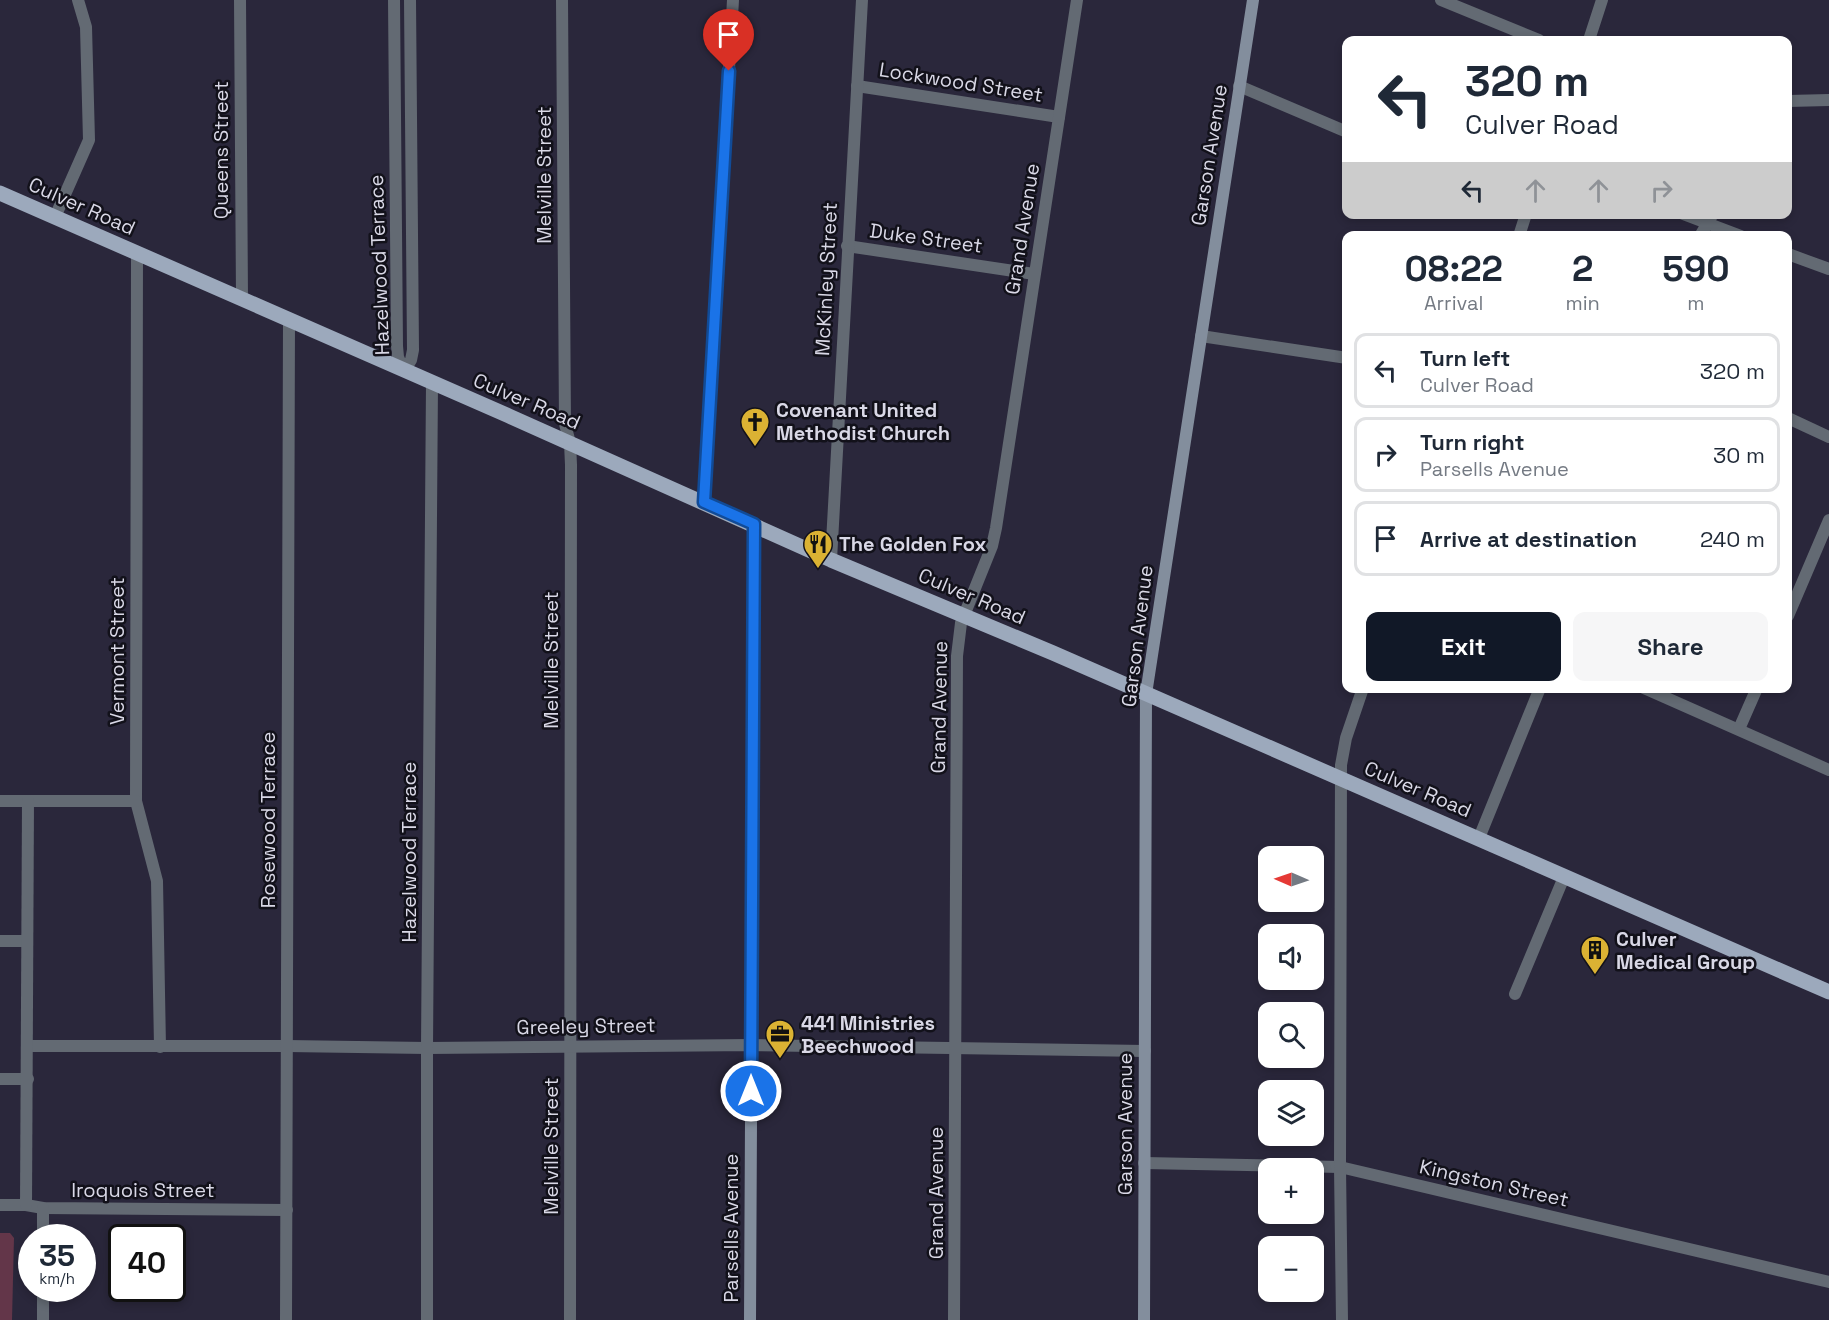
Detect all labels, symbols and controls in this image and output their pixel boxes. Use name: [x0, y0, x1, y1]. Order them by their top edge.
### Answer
pin: [703, 9, 754, 71]
icon: arrive: [712, 18, 745, 51]
text: 320 m: [1465, 55, 1589, 108]
street label: Lockwood Street: [877, 56, 1045, 108]
icon: left: [1366, 60, 1444, 138]
street label: Queens Street: [208, 81, 234, 219]
street label: Garson Avenue: [1185, 82, 1233, 228]
street label: Melville Street: [531, 106, 557, 244]
text: Culver Road: [1465, 107, 1619, 142]
street label: Grand Avenue: [999, 162, 1045, 296]
street label: Culver Road: [25, 171, 139, 241]
street label: Hazelwood Terrace: [363, 174, 395, 356]
icon: left: [1456, 174, 1489, 207]
icon: ahead: [1519, 174, 1552, 207]
icon: ahead: [1582, 174, 1615, 207]
icon: right: [1645, 174, 1678, 207]
street label: McKinley Street: [809, 201, 843, 357]
street label: Duke Street: [868, 217, 984, 259]
text: 08:22: [1405, 246, 1503, 292]
text: 2: [1572, 246, 1593, 292]
text: 590: [1662, 246, 1730, 292]
text: Arrival: [1424, 290, 1483, 316]
text: min: [1565, 290, 1600, 316]
text: m: [1687, 290, 1705, 316]
text: Turn left: [1420, 344, 1510, 372]
icon: left: [1369, 354, 1402, 387]
text: 320 m: [1700, 357, 1765, 385]
street label: Culver Road: [469, 367, 585, 435]
text: Culver Road: [1420, 372, 1534, 398]
place label: Covenant United Methodist Church: [776, 397, 950, 446]
church icon: Covenant United Methodist Church: [739, 406, 771, 448]
text: Turn right: [1420, 428, 1525, 456]
icon: right: [1369, 438, 1402, 471]
text: 30 m: [1713, 441, 1765, 469]
text: Parsells Avenue: [1420, 456, 1569, 482]
icon: arrive: [1369, 522, 1402, 555]
text: Arrive at destination: [1420, 525, 1637, 553]
text: 240 m: [1700, 525, 1765, 553]
restaurant icon: The Golden Fox: [802, 528, 834, 570]
place label: The Golden Fox: [839, 531, 986, 557]
street label: Culver Road: [914, 562, 1030, 630]
street label: Garson Avenue: [1115, 564, 1159, 708]
street label: Vermont Street: [104, 577, 130, 725]
street label: Melville Street: [538, 591, 564, 729]
button: Exit: [1366, 612, 1561, 681]
button: Share: [1573, 612, 1768, 681]
street label: Grand Avenue: [925, 641, 953, 773]
street label: Rosewood Terrace: [255, 732, 281, 908]
street label: Culver Road: [1360, 755, 1476, 823]
street label: Hazelwood Terrace: [396, 762, 422, 942]
north arrow: [1258, 846, 1324, 912]
map controls: [1258, 846, 1324, 1302]
button: sound: [1258, 924, 1324, 990]
place label: Culver Medical Group: [1616, 926, 1755, 975]
building icon: Culver Medical Group: [1579, 934, 1611, 976]
button: search: [1258, 1002, 1324, 1068]
place label: 441 Ministries Beechwood: [801, 1010, 935, 1059]
street label: Greeley Street: [516, 1012, 656, 1040]
office icon: 441 Ministries Beechwood: [764, 1018, 796, 1060]
street label: Garson Avenue: [1112, 1053, 1138, 1195]
position arrow: [719, 1059, 783, 1123]
street label: Melville Street: [538, 1077, 564, 1215]
button: layers: [1258, 1080, 1324, 1146]
street label: Grand Avenue: [923, 1127, 949, 1259]
street label: Kingston Street: [1417, 1153, 1571, 1213]
street label: Parsells Avenue: [718, 1154, 744, 1302]
button: +: [1258, 1158, 1324, 1224]
street label: Iroquois Street: [71, 1177, 215, 1203]
speed limit sign: 40: [108, 1224, 186, 1302]
text: 35: [39, 1236, 75, 1275]
button: −: [1258, 1236, 1324, 1302]
text: km/h: [39, 1269, 75, 1288]

